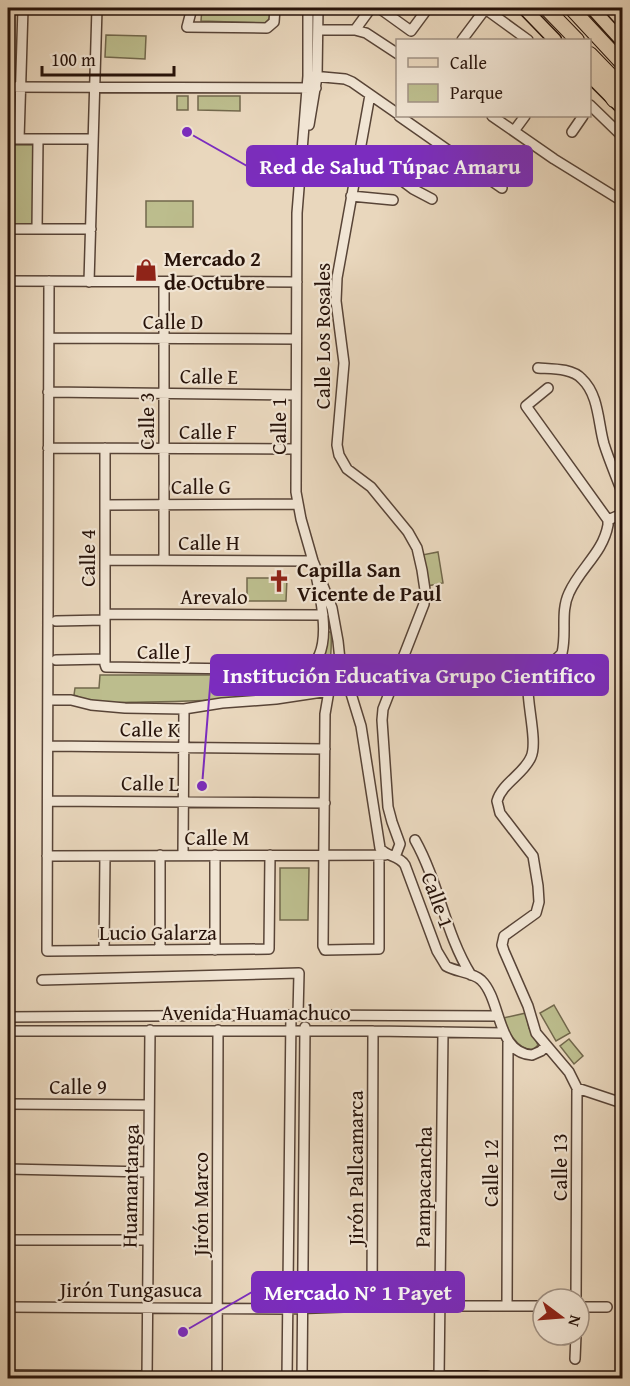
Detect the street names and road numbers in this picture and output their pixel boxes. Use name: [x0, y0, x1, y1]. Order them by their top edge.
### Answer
street label: Calle Los Rosales: [307, 263, 338, 409]
street label: Calle D: [143, 306, 203, 337]
street label: Calle E: [180, 360, 239, 392]
street label: Calle 3: [131, 392, 162, 450]
street label: Calle 1: [263, 397, 294, 455]
street label: Calle F: [179, 416, 237, 447]
street label: Calle G: [171, 471, 231, 502]
street label: Calle H: [178, 527, 240, 558]
street label: Calle 4: [72, 529, 103, 587]
street label: Arevalo: [180, 581, 248, 612]
street label: Calle J: [137, 636, 191, 667]
street label: Calle K: [120, 713, 181, 745]
street label: Calle L: [121, 767, 179, 799]
street label: Calle M: [185, 822, 249, 853]
street label: Calle 1: [414, 868, 462, 932]
street label: Lucio Galarza: [99, 917, 217, 948]
street label: Avenida Huamachuco: [161, 997, 351, 1028]
street label: Calle 9: [49, 1071, 107, 1102]
street label: Jirón Pallcamarca: [340, 1090, 371, 1249]
street label: Huamantanga: [113, 1124, 147, 1248]
street label: Pampacancha: [406, 1126, 440, 1248]
street label: Calle 13: [544, 1133, 575, 1201]
street label: Calle 12: [475, 1139, 506, 1207]
street label: Jirón Marco: [185, 1152, 216, 1259]
street label: Jirón Tungasuca: [57, 1274, 202, 1305]

